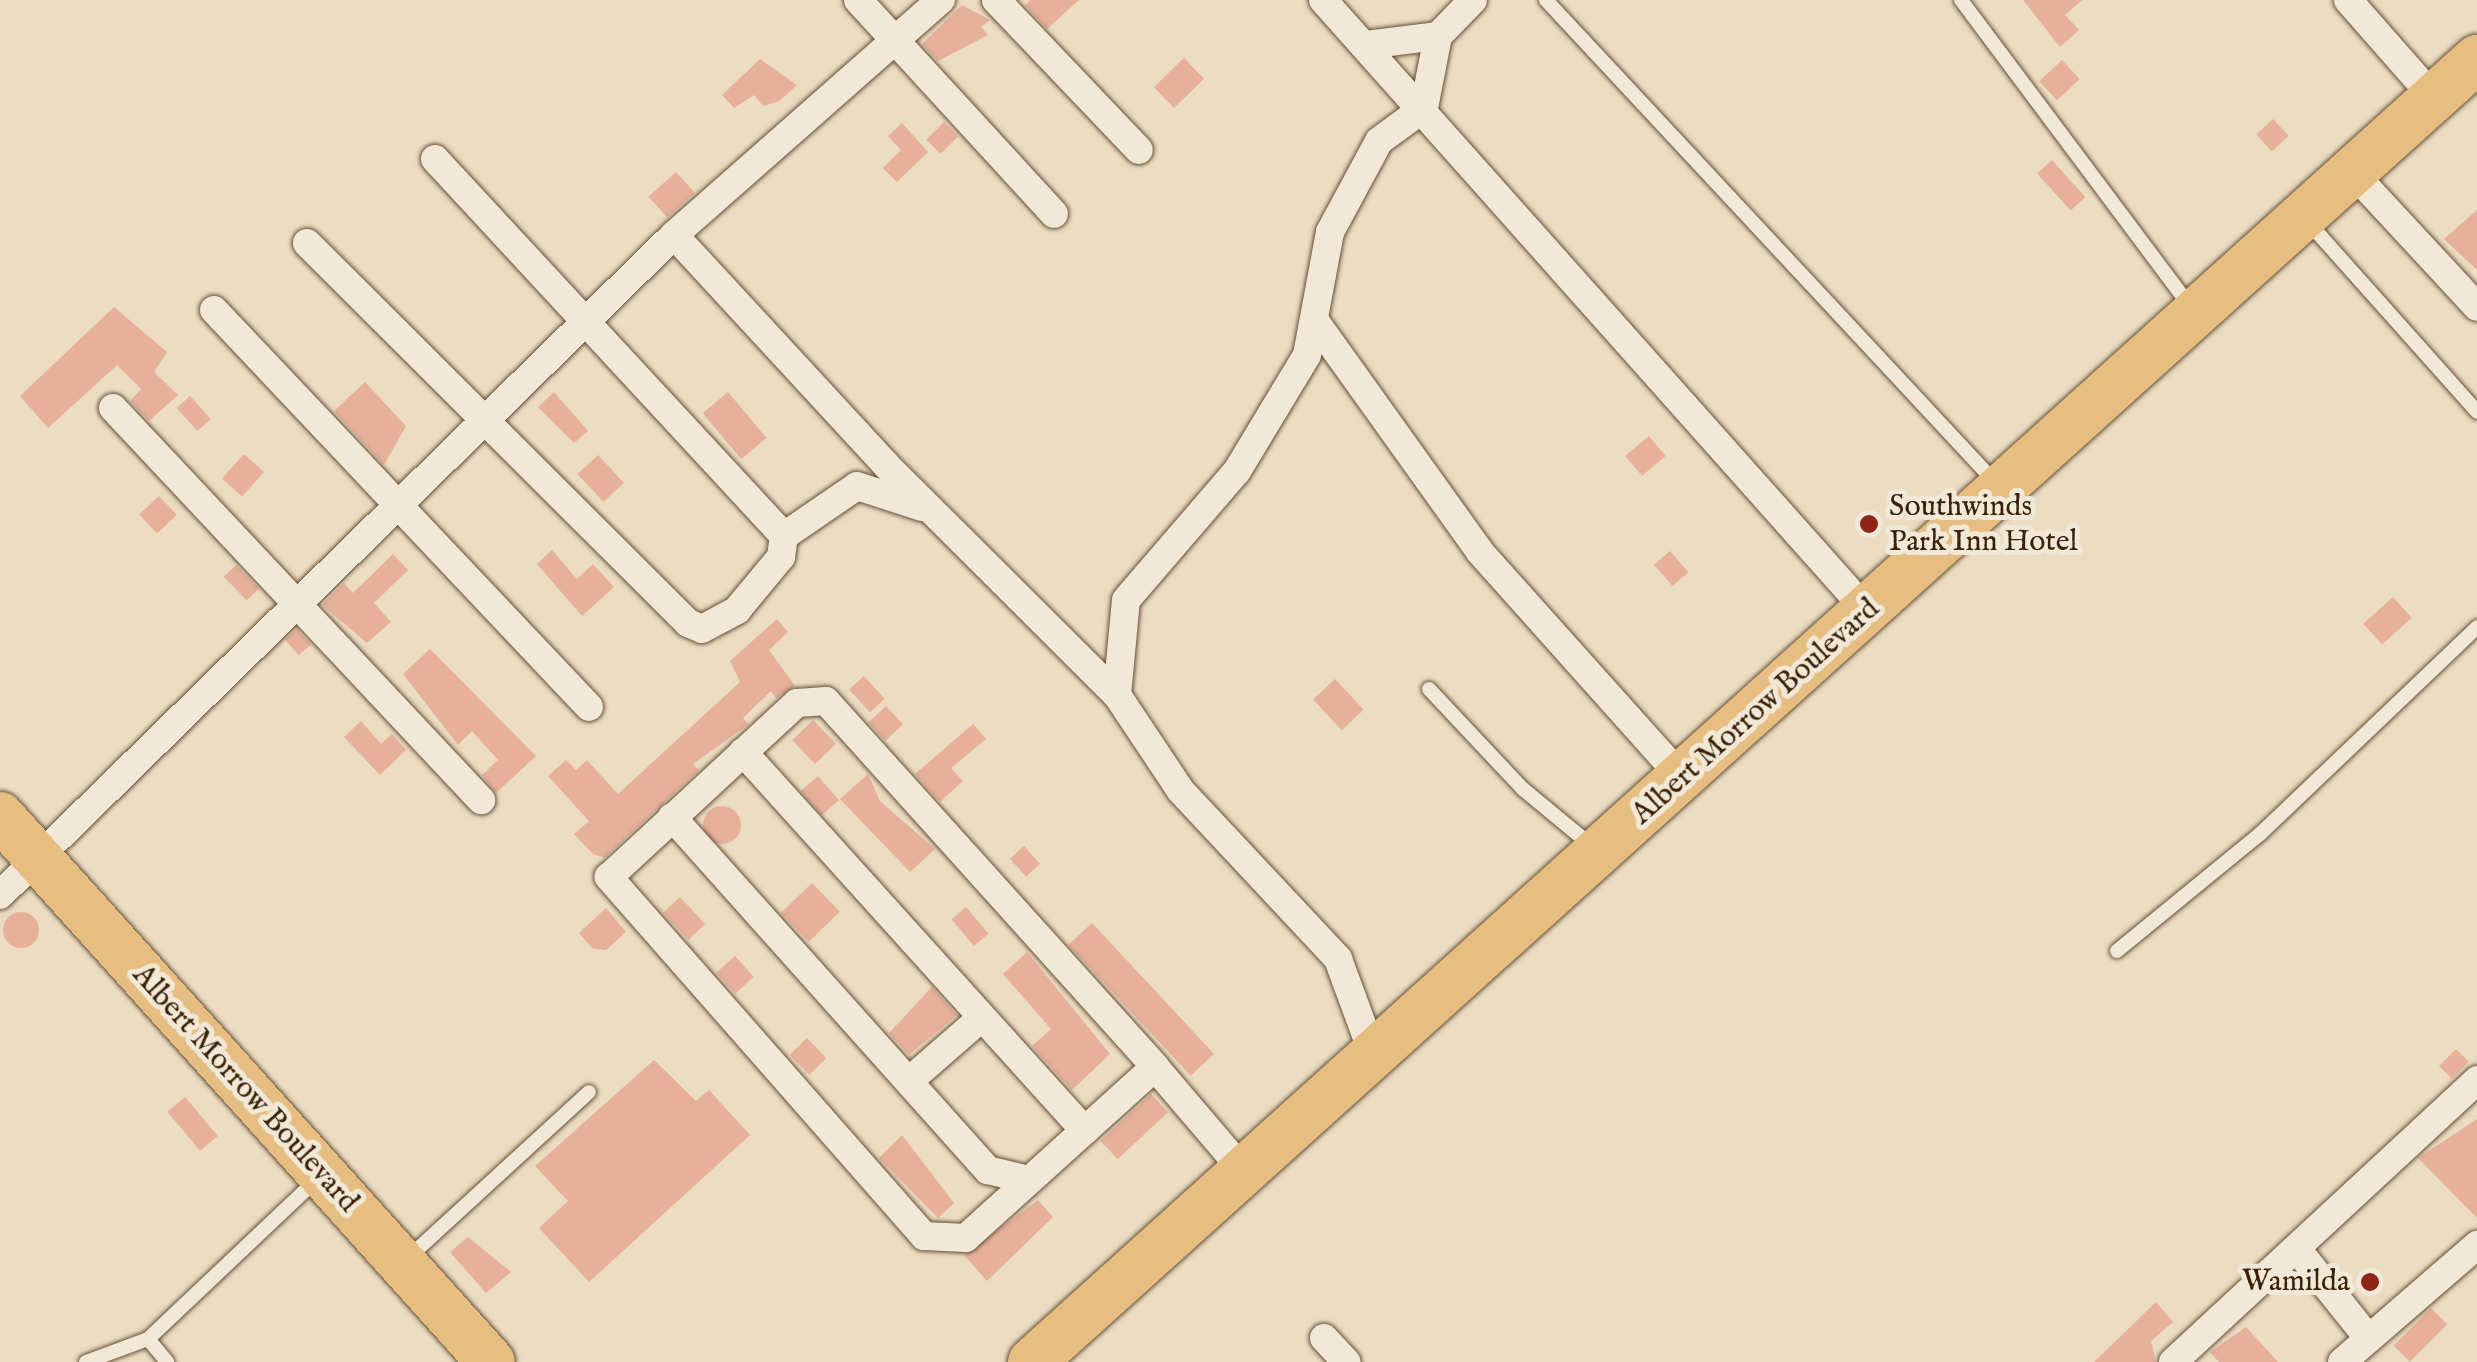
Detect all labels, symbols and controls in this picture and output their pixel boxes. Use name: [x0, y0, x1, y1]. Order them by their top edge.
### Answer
place label: Southwinds Park Inn Hotel: [1889, 489, 2078, 560]
marker: Southwinds Park Inn Hotel: [1858, 513, 1880, 535]
street label: Albert Morrow Boulevard: [1625, 591, 1887, 833]
street label: Albert Morrow Boulevard: [124, 958, 366, 1220]
place label: Wamilda: [2242, 1264, 2350, 1300]
marker: Wamilda: [2359, 1271, 2381, 1293]

